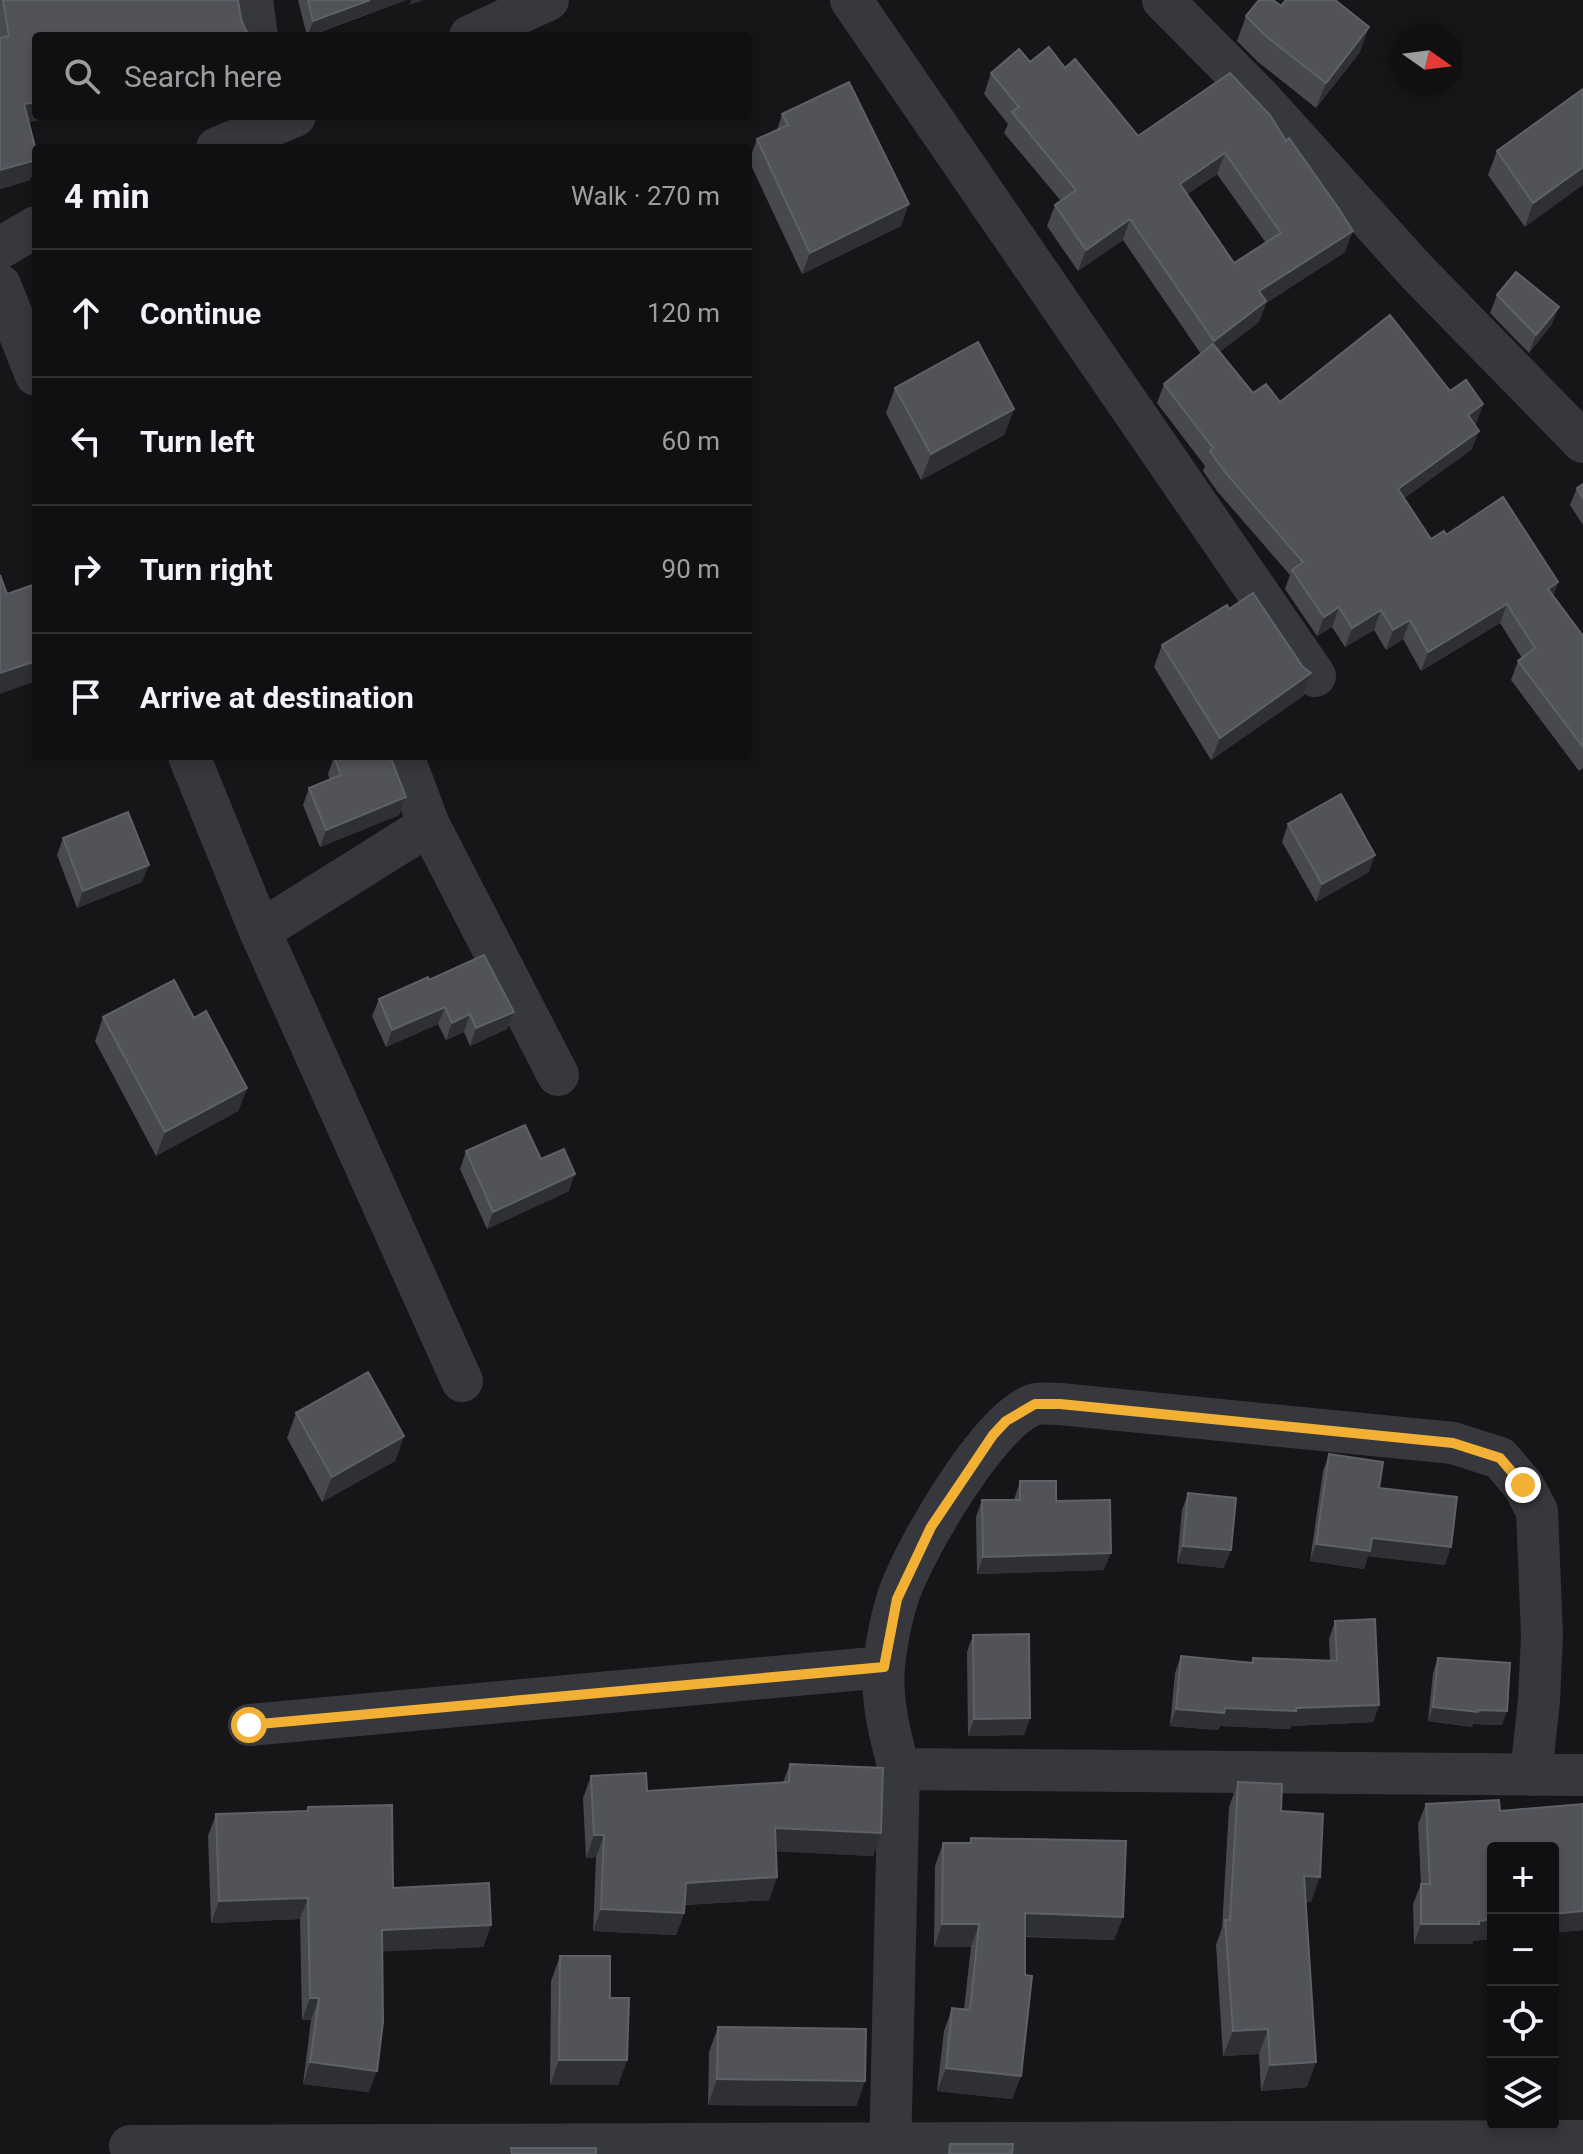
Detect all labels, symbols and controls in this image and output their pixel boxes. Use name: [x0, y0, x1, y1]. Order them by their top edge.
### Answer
north arrow: [1391, 24, 1463, 96]
search box: [32, 32, 752, 120]
icon: search: [60, 54, 104, 98]
text: Search here: [124, 59, 282, 94]
text: 4 min: [64, 176, 149, 216]
text: Walk · 270 m: [571, 181, 720, 211]
icon: ahead: [64, 291, 108, 335]
text: Continue: [140, 296, 261, 331]
text: 120 m: [647, 298, 720, 328]
icon: left: [64, 419, 108, 463]
text: Turn left: [140, 424, 255, 459]
text: 60 m: [662, 426, 720, 456]
icon: right: [64, 547, 108, 591]
text: Turn right: [140, 552, 273, 587]
text: 90 m: [662, 554, 720, 584]
icon: arrive: [64, 675, 108, 719]
text: Arrive at destination: [140, 680, 414, 715]
route end: [1505, 1467, 1541, 1503]
route start: [231, 1707, 267, 1743]
map controls: [1487, 1842, 1559, 2130]
button: +: [1487, 1842, 1559, 1914]
button: −: [1487, 1914, 1559, 1986]
button: locate: [1487, 1986, 1559, 2058]
button: layers: [1487, 2058, 1559, 2130]

